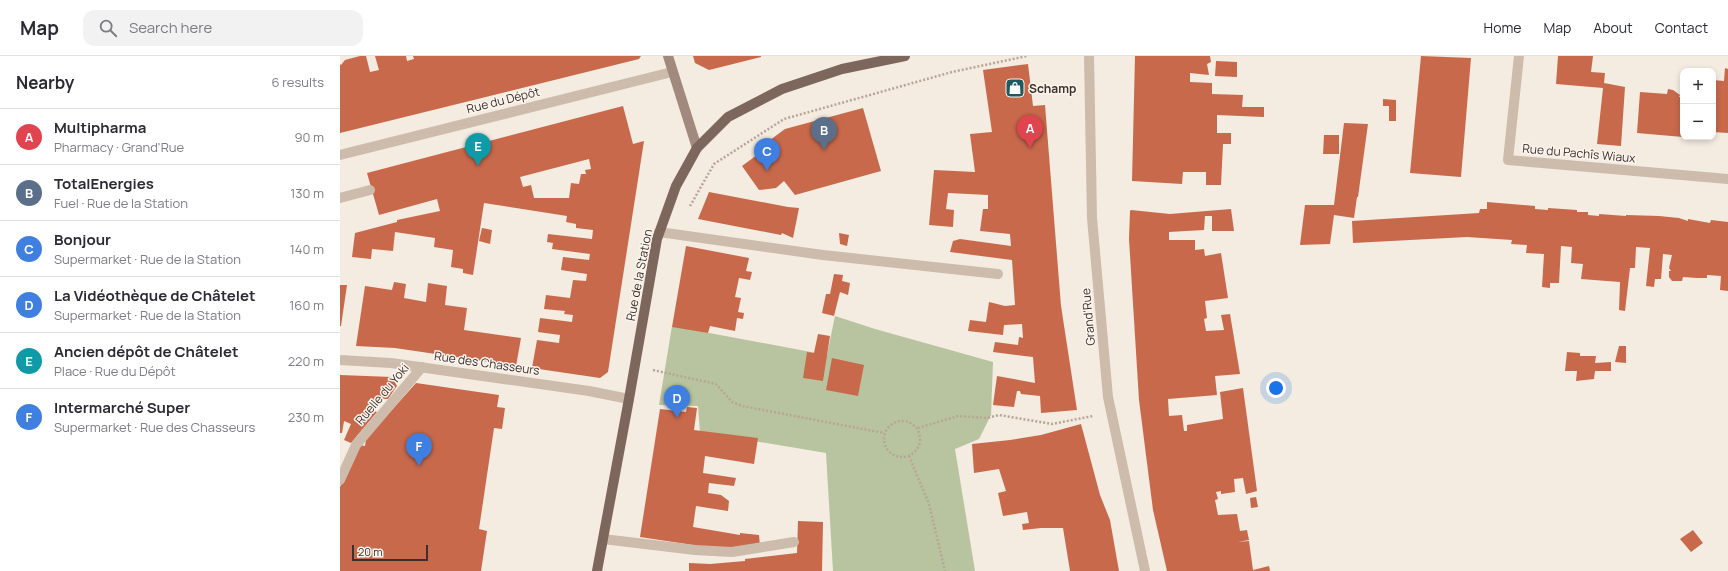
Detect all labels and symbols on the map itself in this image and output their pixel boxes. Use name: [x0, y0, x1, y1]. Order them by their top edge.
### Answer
shop icon: Schamp: [1004, 77, 1026, 99]
place label: Schamp: [1029, 80, 1076, 97]
street label: Rue du Dépôt: [465, 83, 541, 117]
pin: A: [1017, 115, 1043, 148]
pin: B: [811, 117, 837, 150]
pin: E: [465, 133, 491, 166]
pin: C: [754, 138, 780, 171]
street label: Rue du Pachîs Wiaux: [1522, 140, 1637, 166]
street label: Rue de la Station: [622, 228, 656, 322]
street label: Grand'Rue: [1077, 288, 1099, 346]
street label: Rue des Chasseurs: [433, 347, 541, 379]
street label: Ruelle du Yoki: [351, 360, 413, 428]
your location: [1266, 378, 1286, 398]
pin: D: [664, 385, 690, 418]
pin: F: [406, 433, 432, 466]
scale bar: [352, 543, 428, 562]

